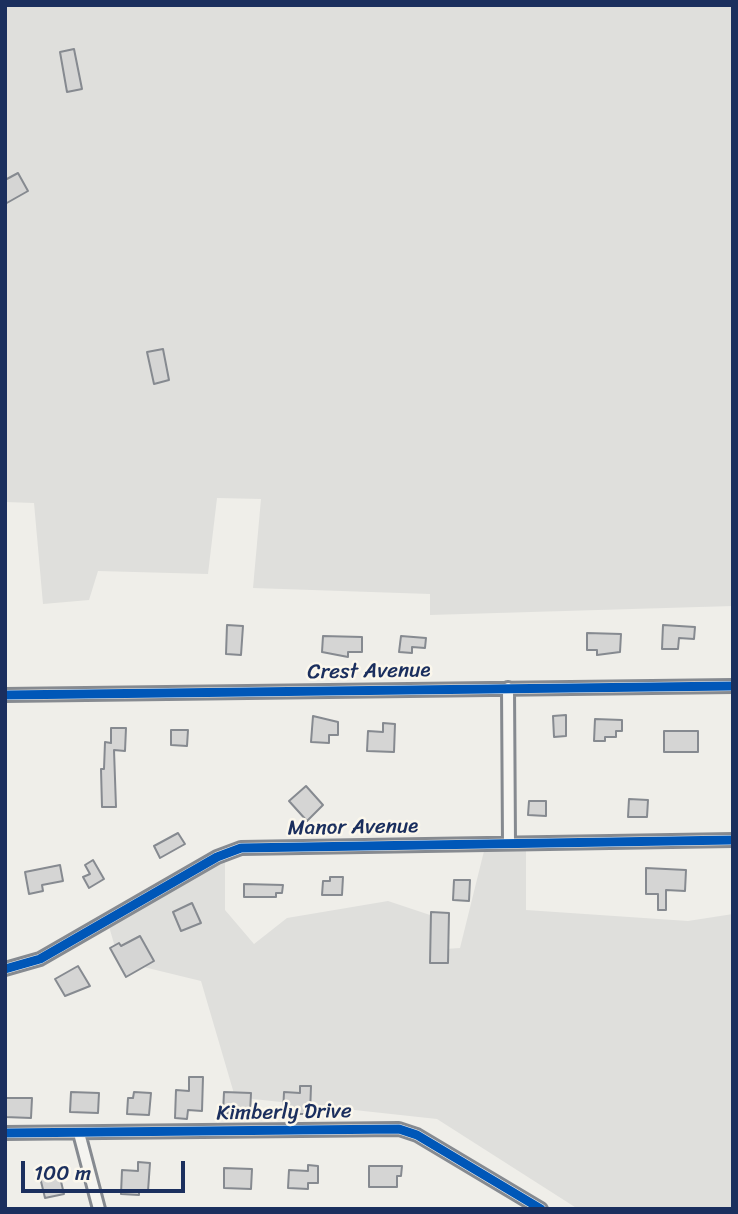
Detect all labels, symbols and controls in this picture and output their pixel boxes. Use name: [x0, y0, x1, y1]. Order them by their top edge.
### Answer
street label: Crest Avenue: [307, 658, 431, 686]
street label: Manor Avenue: [287, 814, 419, 842]
street label: Kimberly Drive: [216, 1099, 352, 1127]
scale bar: [24, 1148, 189, 1192]
text: 100 m: [34, 1154, 91, 1192]

